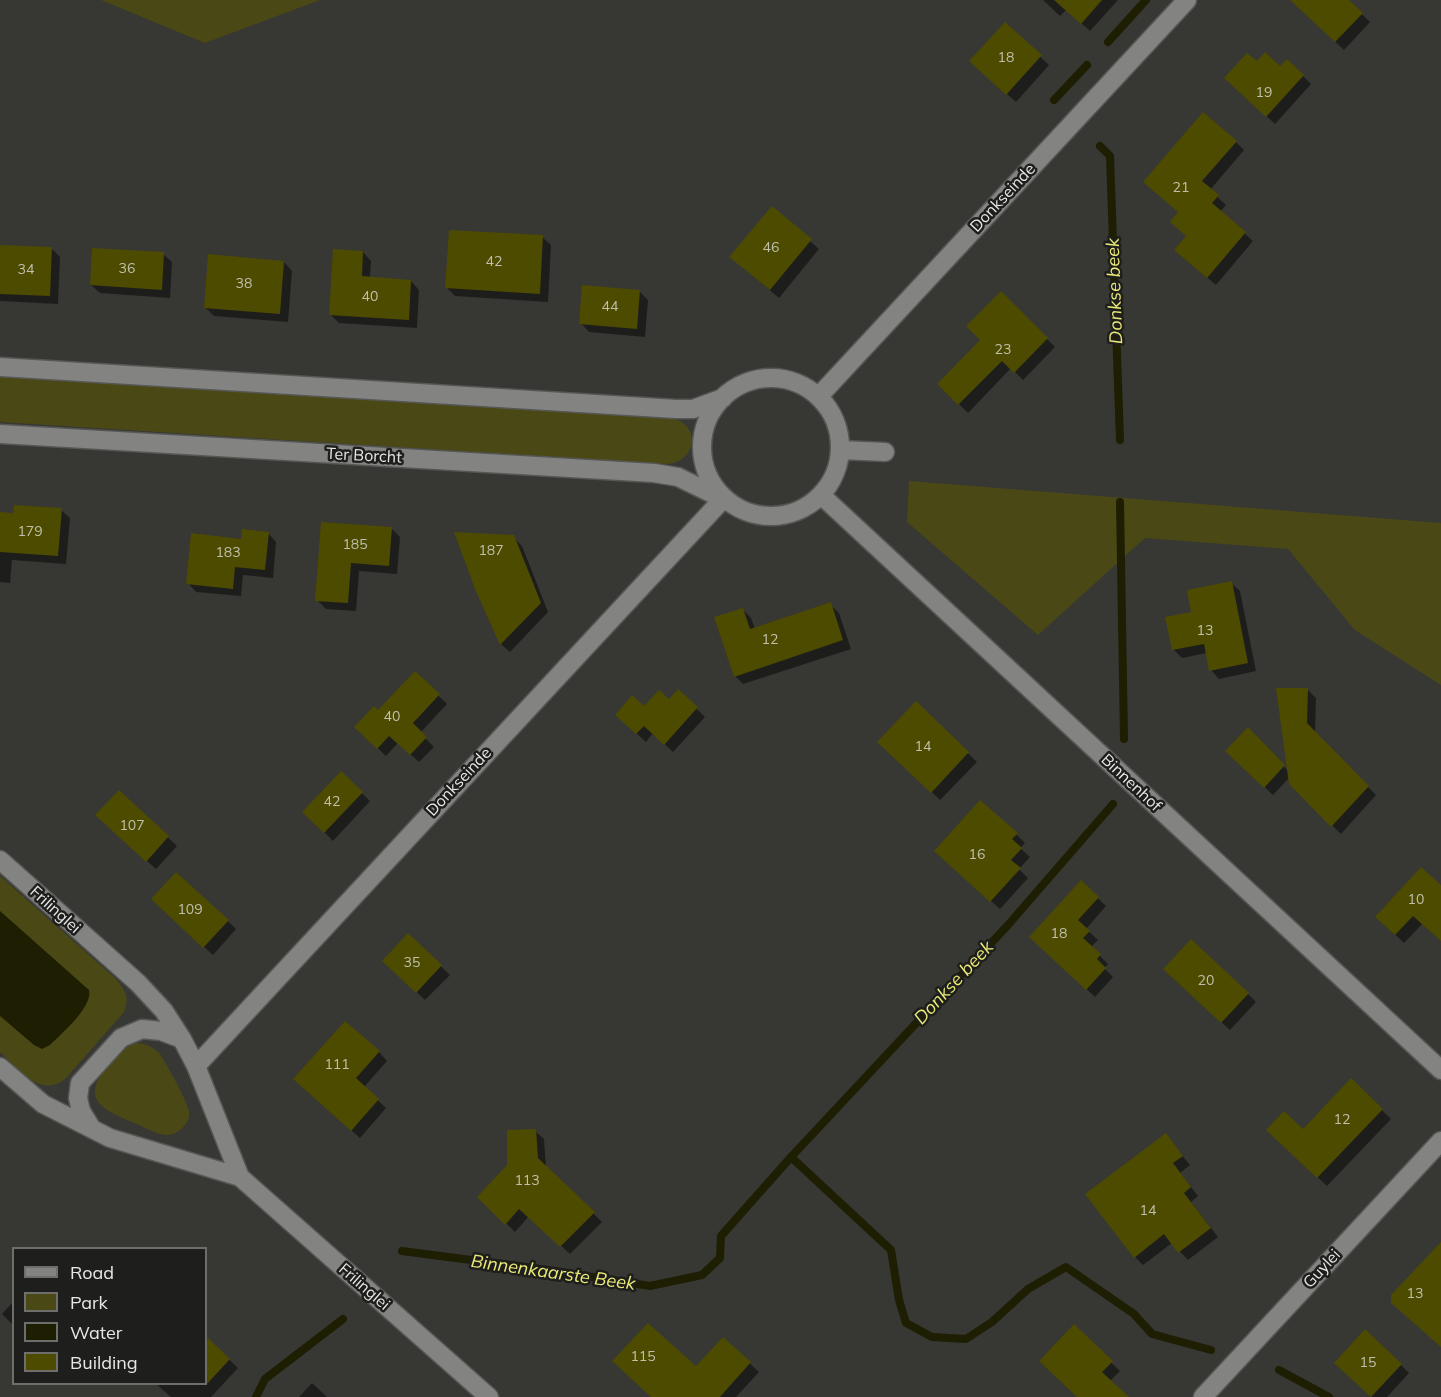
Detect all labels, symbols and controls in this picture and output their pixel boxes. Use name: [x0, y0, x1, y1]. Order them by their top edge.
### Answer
house number: 18: [998, 50, 1014, 66]
house number: 19: [1256, 85, 1272, 101]
street label: Donkseinde: [966, 160, 1040, 236]
house number: 21: [1173, 180, 1189, 196]
water label: Donkse beek: [1102, 237, 1128, 345]
house number: 46: [763, 240, 779, 256]
house number: 42: [486, 254, 502, 270]
house number: 36: [119, 261, 135, 277]
house number: 34: [18, 262, 34, 278]
house number: 38: [236, 276, 252, 292]
house number: 40: [362, 289, 378, 305]
house number: 44: [602, 299, 618, 315]
house number: 23: [995, 342, 1011, 358]
street label: Ter Borcht: [326, 444, 402, 468]
house number: 179: [17, 524, 43, 540]
house number: 185: [342, 537, 368, 553]
house number: 187: [478, 543, 504, 559]
house number: 183: [215, 545, 241, 561]
house number: 13: [1197, 623, 1213, 639]
house number: 12: [762, 632, 778, 648]
house number: 40: [384, 709, 400, 725]
house number: 14: [915, 739, 931, 755]
street label: Donkseinde: [422, 744, 496, 820]
street label: Binnenhof: [1097, 750, 1165, 816]
house number: 42: [324, 794, 340, 810]
house number: 107: [119, 818, 145, 834]
house number: 16: [969, 847, 985, 863]
street label: Frilinglei: [26, 882, 84, 938]
house number: 10: [1408, 892, 1424, 908]
house number: 109: [177, 902, 203, 918]
house number: 18: [1051, 926, 1067, 942]
water label: Donkse beek: [910, 937, 998, 1029]
house number: 35: [404, 955, 420, 971]
house number: 20: [1198, 973, 1214, 989]
house number: 111: [324, 1057, 350, 1073]
house number: 12: [1334, 1112, 1350, 1128]
house number: 113: [514, 1173, 540, 1189]
house number: 14: [1140, 1203, 1156, 1219]
street label: Guylei: [1299, 1246, 1345, 1292]
legend: [12, 1247, 207, 1385]
water label: Binnenkaarste Beek: [469, 1251, 637, 1295]
street label: Frilinglei: [335, 1260, 393, 1314]
text: Road: [70, 1261, 114, 1284]
house number: 13: [1407, 1286, 1423, 1302]
text: Park: [70, 1291, 108, 1314]
text: Water: [70, 1321, 122, 1344]
house number: 115: [630, 1349, 656, 1365]
text: Building: [70, 1351, 138, 1374]
house number: 15: [1360, 1355, 1376, 1371]

